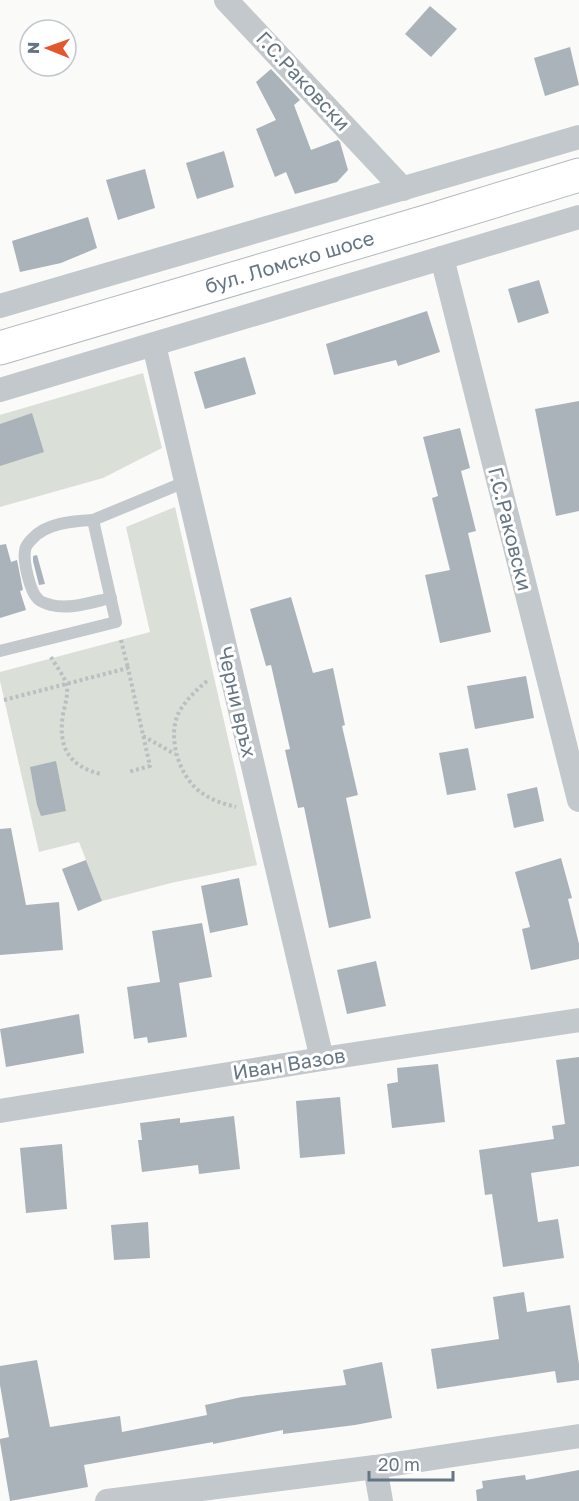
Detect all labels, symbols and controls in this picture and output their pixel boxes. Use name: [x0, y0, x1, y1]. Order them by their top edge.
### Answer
north arrow: [18, 18, 78, 78]
street label: Г.С.Раковски: [252, 26, 356, 135]
text: N: [23, 41, 43, 54]
street label: бул. Ломско шосе: [202, 225, 377, 298]
street label: Г.С.Раковски: [484, 464, 538, 593]
street label: Черни връх: [214, 644, 262, 760]
street label: Иван Вазов: [231, 1042, 347, 1084]
scale bar: [369, 1444, 453, 1482]
text: 20 m: [378, 1453, 420, 1475]

